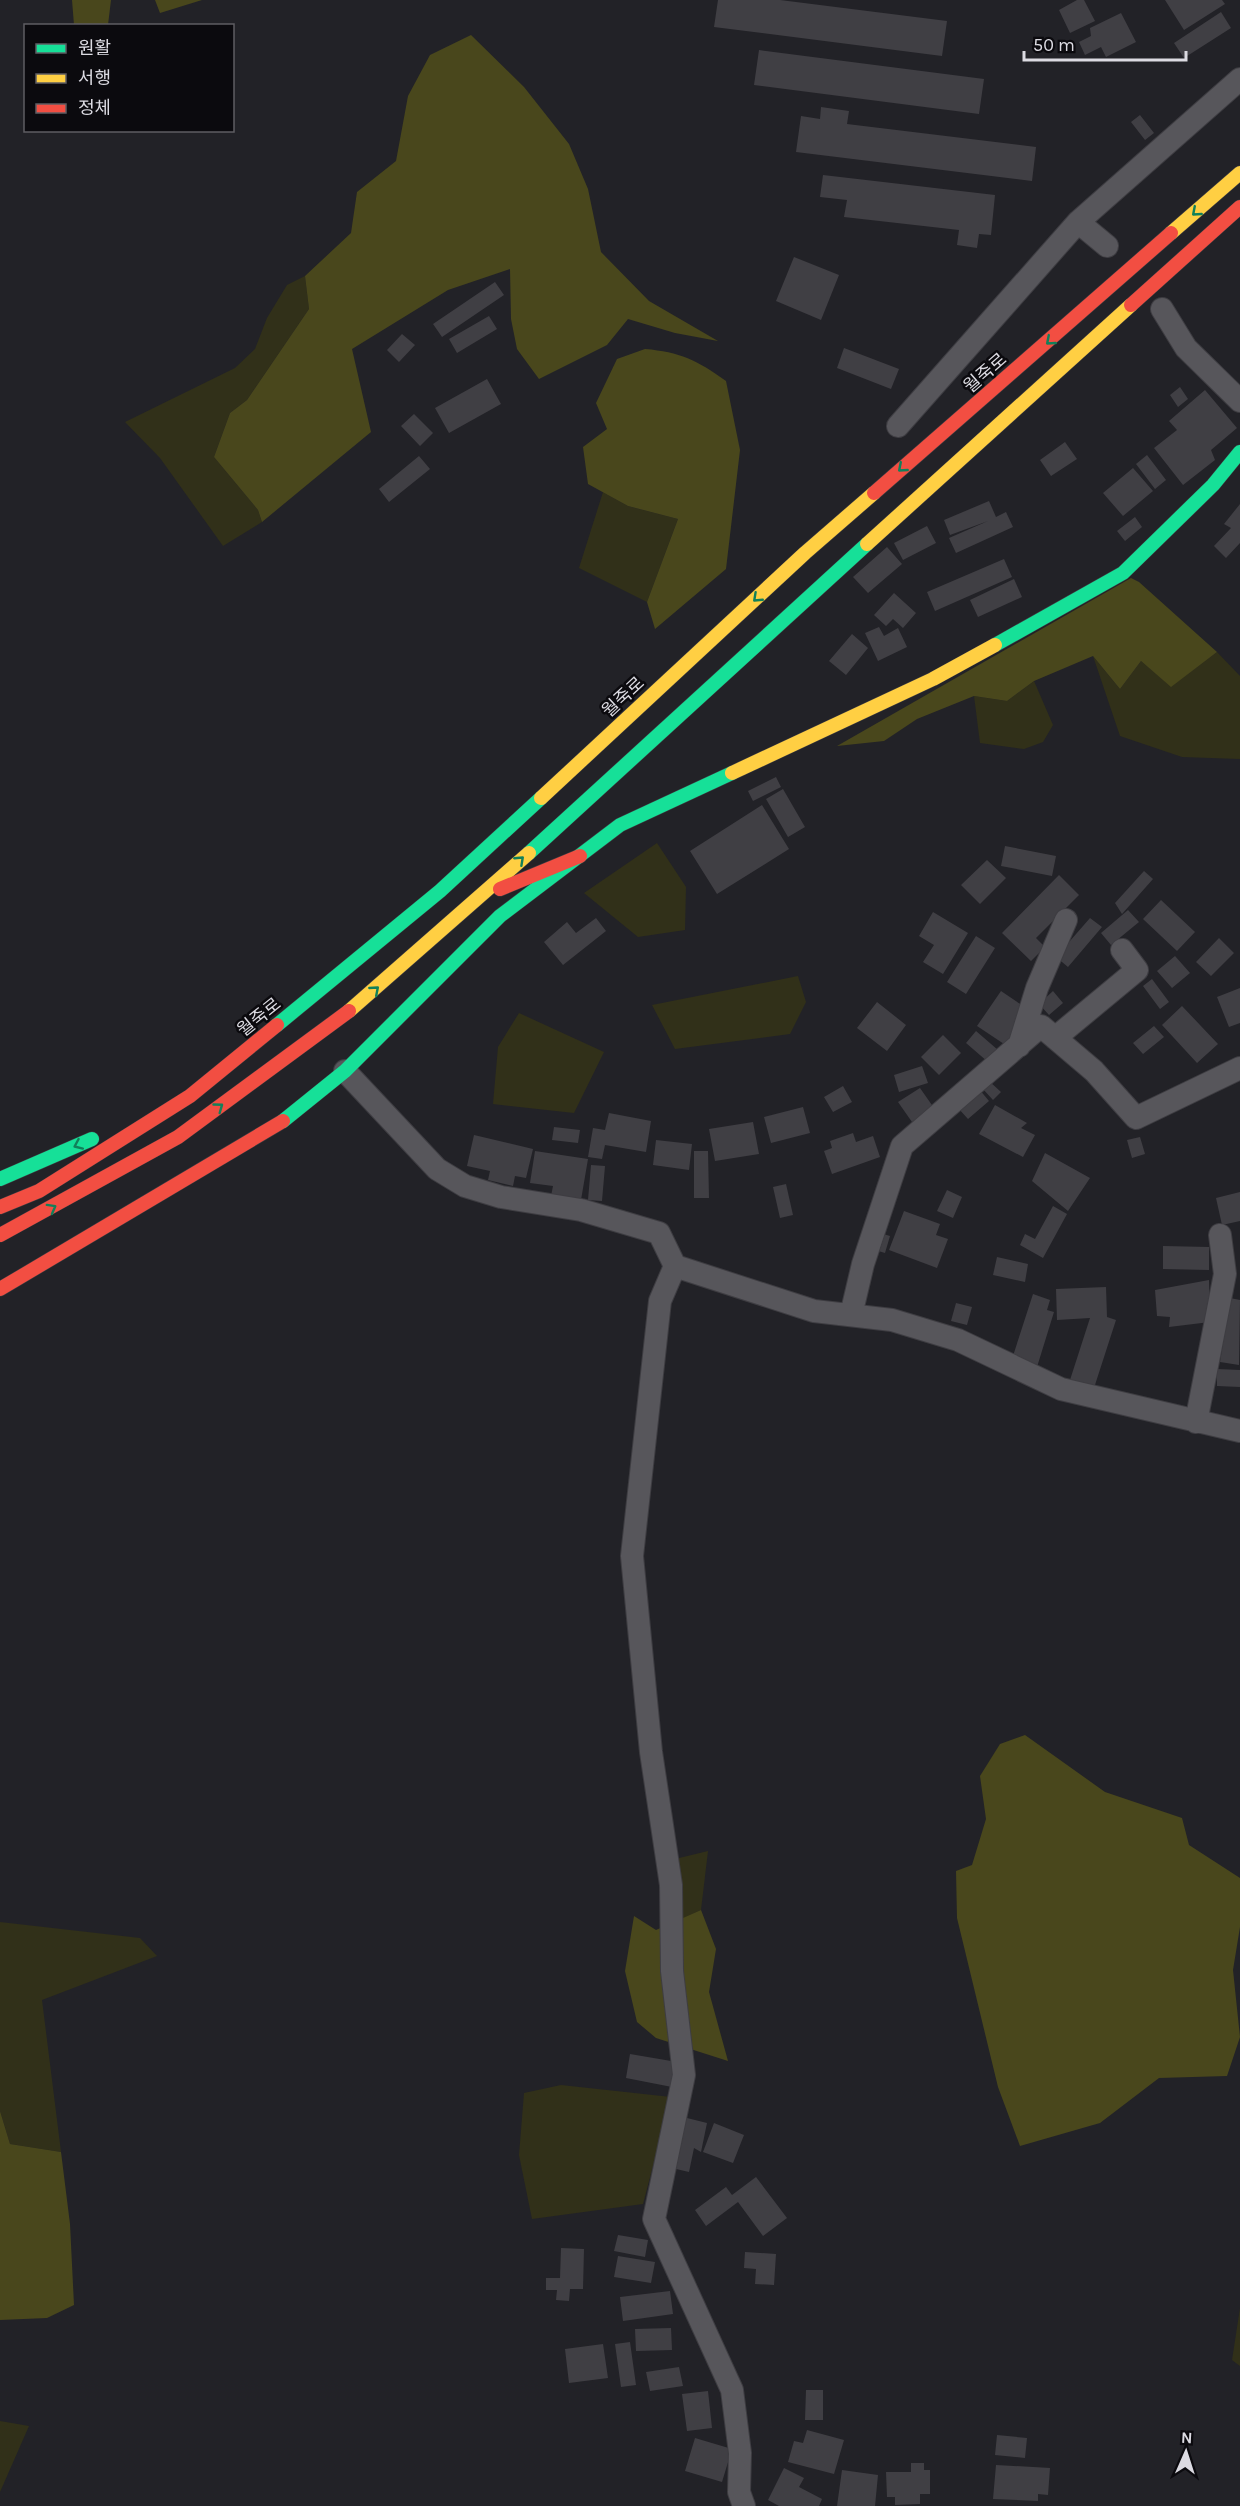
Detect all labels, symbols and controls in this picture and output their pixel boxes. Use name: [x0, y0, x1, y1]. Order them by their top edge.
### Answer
legend: [24, 24, 234, 132]
scale bar: [1024, 24, 1186, 62]
text: 50 m: [1033, 34, 1075, 56]
text: 원활: [78, 37, 111, 59]
text: 서행: [78, 67, 111, 89]
text: 정체: [78, 97, 111, 119]
one-way arrow: [1192, 205, 1203, 216]
one-way arrow: [1046, 333, 1057, 344]
street label: 월죽로: [959, 348, 1011, 398]
one-way arrow: [899, 461, 909, 472]
one-way arrow: [753, 591, 763, 602]
street label: 월죽로: [597, 672, 649, 722]
one-way arrow: [513, 857, 524, 868]
one-way arrow: [368, 986, 378, 997]
street label: 월죽로: [233, 993, 285, 1041]
one-way arrow: [212, 1103, 223, 1114]
one-way arrow: [74, 1138, 85, 1150]
one-way arrow: [46, 1204, 56, 1215]
north arrow: [1156, 2422, 1216, 2482]
text: N: [1181, 2428, 1193, 2447]

